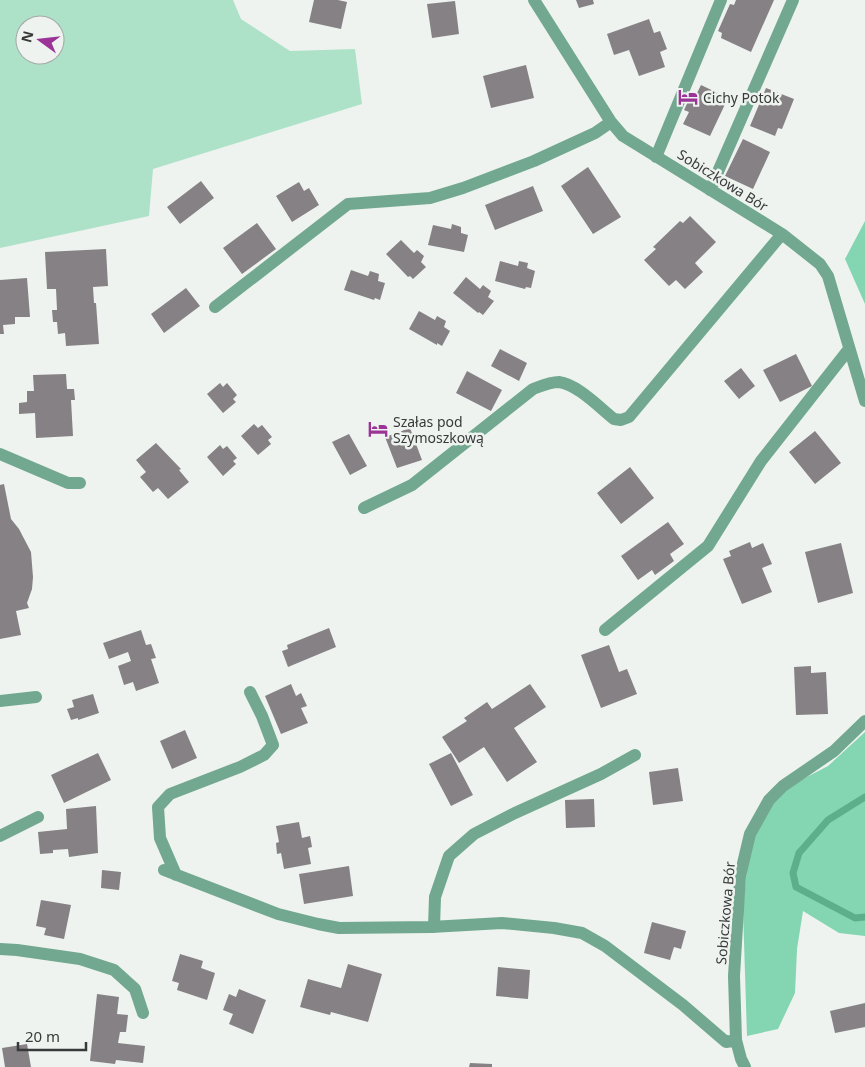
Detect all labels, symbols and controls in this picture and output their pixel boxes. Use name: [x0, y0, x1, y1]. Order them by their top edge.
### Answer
north arrow: [15, 15, 65, 65]
text: N: [16, 29, 38, 44]
hotel icon: Cichy Potok: [677, 86, 699, 108]
place label: Cichy Potok: [703, 88, 780, 107]
street label: Sobiczkowa Bór: [674, 145, 772, 216]
place label: Szałas pod Szymoszkową: [393, 412, 484, 447]
hotel icon: Szałas pod Szymoszkową: [367, 418, 389, 440]
street label: Sobiczkowa Bór: [711, 861, 739, 965]
scale bar: [18, 1020, 85, 1052]
text: 20 m: [25, 1026, 60, 1046]

